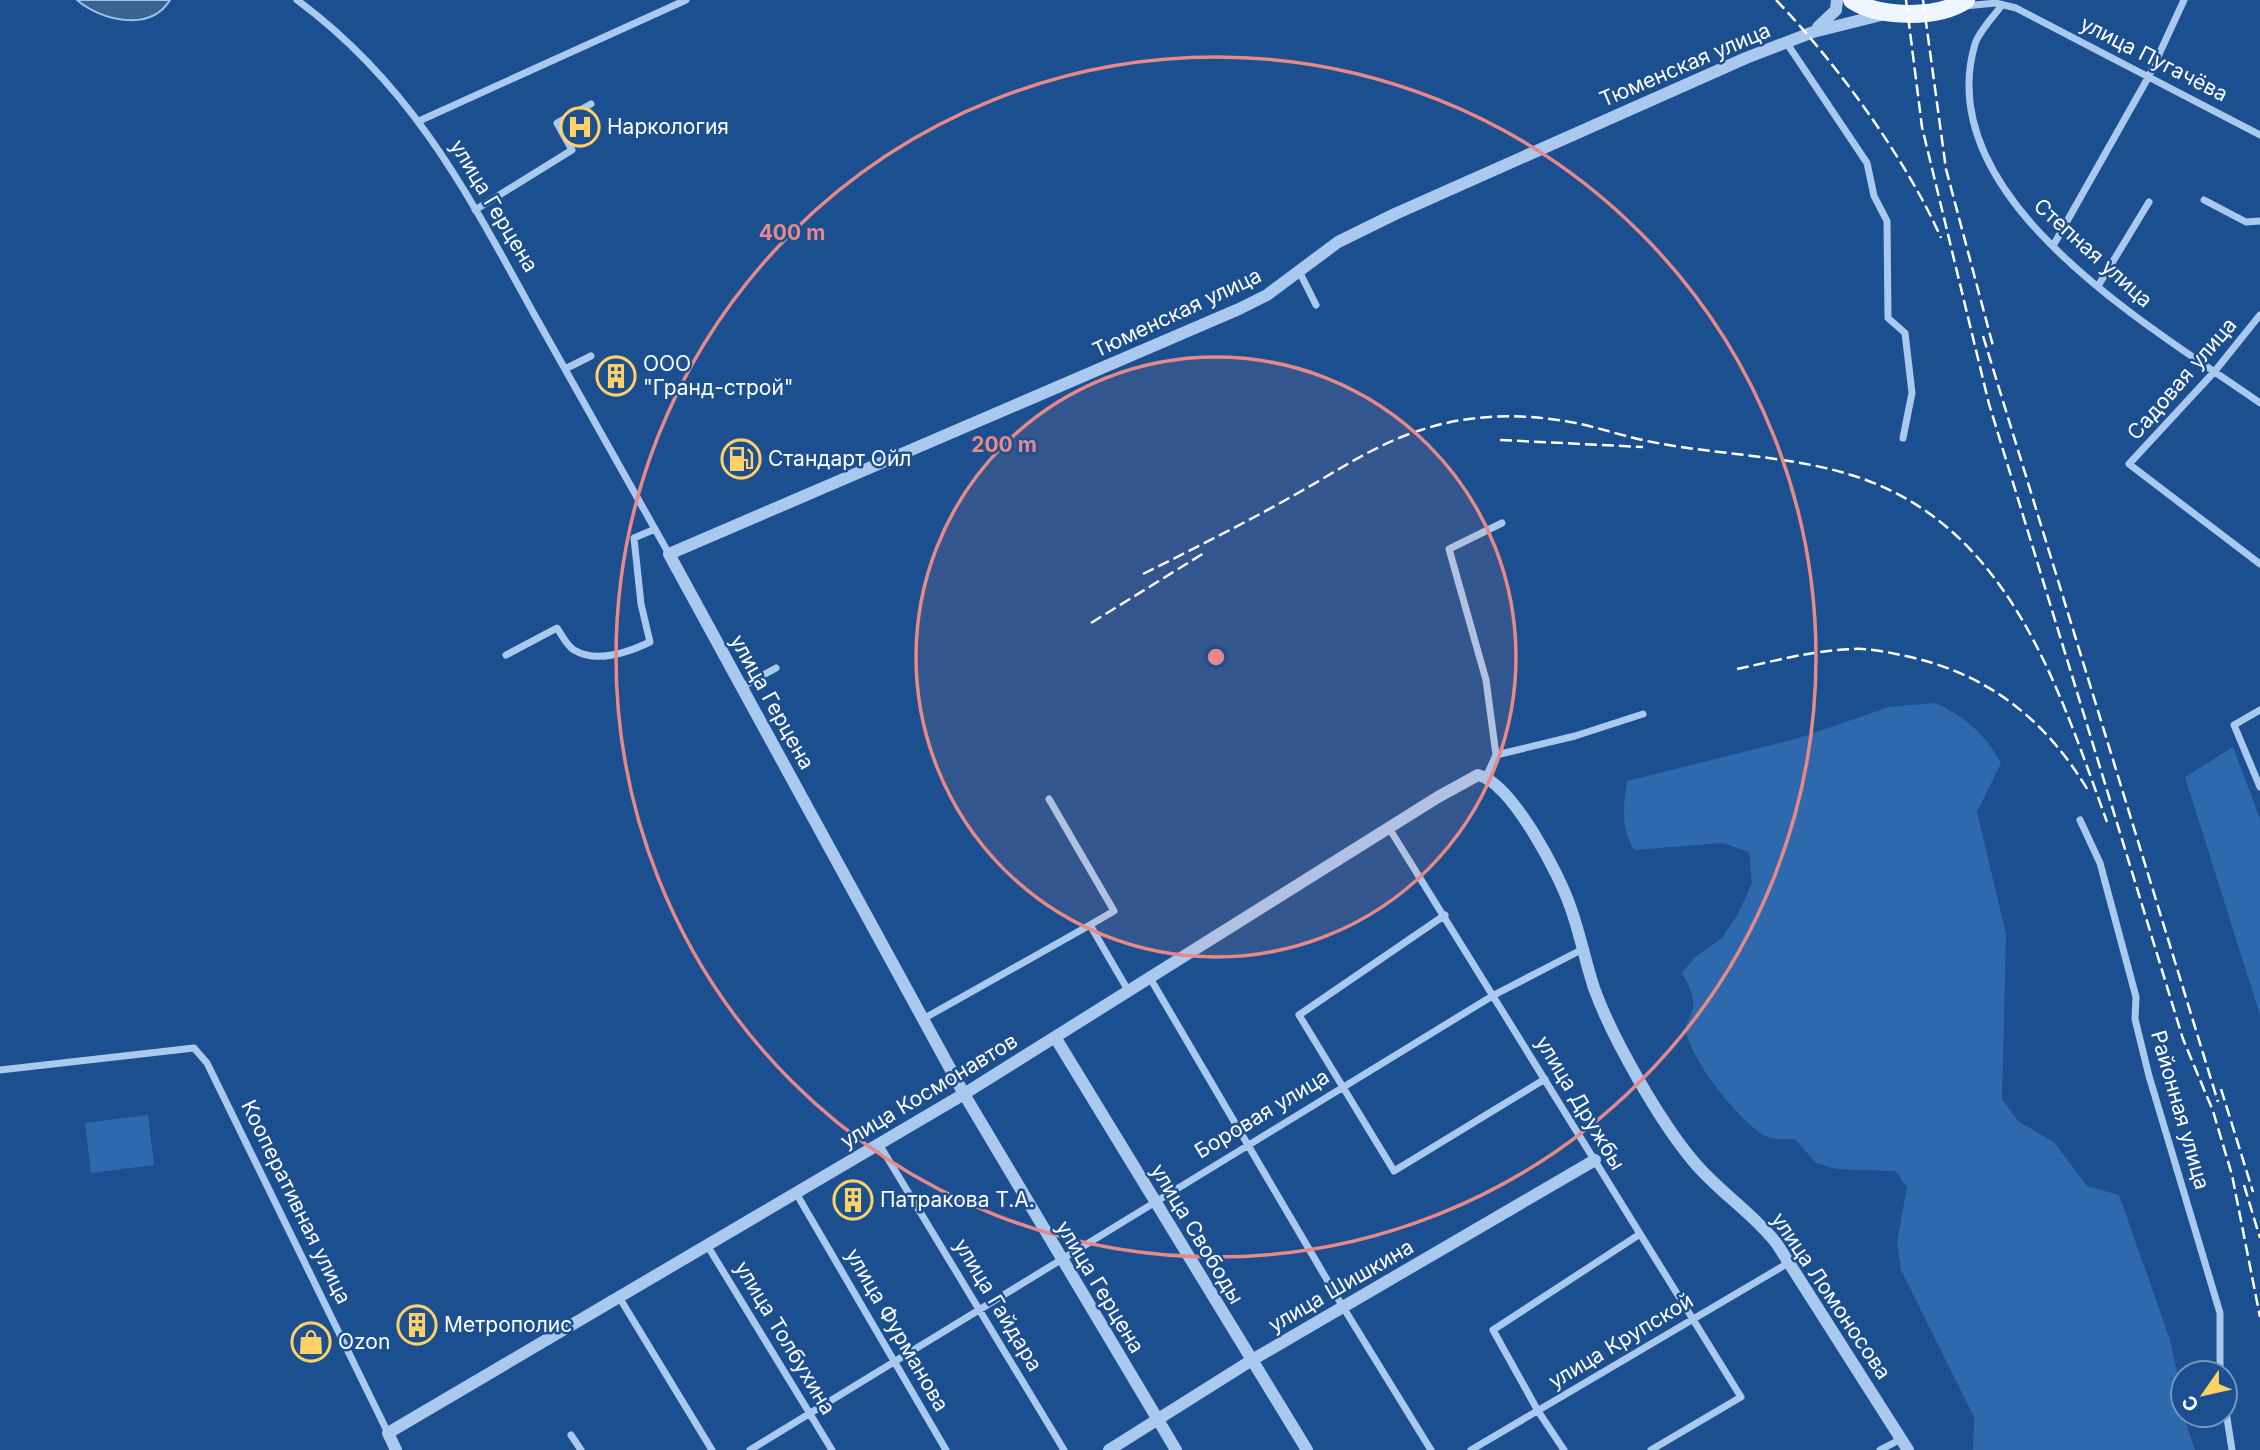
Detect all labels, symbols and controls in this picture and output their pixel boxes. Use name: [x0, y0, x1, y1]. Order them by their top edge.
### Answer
street label: улица Пугачёва: [2076, 11, 2232, 106]
street label: Тюменская улица: [1596, 17, 1774, 112]
hospital icon: Наркология: [559, 106, 601, 148]
place label: Наркология: [607, 114, 729, 139]
street label: улица Герцена: [445, 135, 544, 277]
street label: Степная улица: [2029, 193, 2158, 312]
text: 400 m: [759, 220, 825, 245]
street label: Тюменская улица: [1088, 262, 1265, 363]
street label: Садовая улица: [2122, 312, 2242, 445]
place label: ООО "Гранд-строй": [643, 351, 794, 400]
building icon: ООО "Гранд-строй": [595, 355, 637, 397]
text: 200 m: [971, 432, 1037, 457]
fuel station icon: Стандарт Ойл: [720, 438, 762, 480]
place label: Стандарт Ойл: [768, 446, 911, 471]
street label: улица Герцена: [725, 630, 820, 774]
centre of rings: [1204, 645, 1228, 669]
street label: улица Космонавтов: [836, 1028, 1022, 1153]
street label: Районная улица: [2146, 1028, 2215, 1192]
street label: улица Дружбы: [1531, 1031, 1630, 1174]
street label: Боровая улица: [1190, 1064, 1334, 1164]
street label: Кооперативная улица: [236, 1096, 357, 1308]
street label: улица Свободы: [1146, 1159, 1249, 1308]
building icon: Патракова Т.А.: [832, 1179, 874, 1221]
place label: Патракова Т.А.: [880, 1187, 1035, 1212]
street label: улица Ломоносова: [1766, 1208, 1897, 1384]
street label: улица Герцена: [1051, 1216, 1150, 1358]
street label: улица Гайдара: [949, 1234, 1048, 1376]
street label: улица Шишкина: [1264, 1234, 1418, 1337]
street label: улица Фурманова: [841, 1244, 954, 1416]
street label: улица Толбухина: [730, 1257, 841, 1419]
street label: улица Крупской: [1544, 1288, 1698, 1394]
building icon: Метрополис: [396, 1304, 438, 1346]
place label: Метрополис: [444, 1312, 572, 1337]
shop icon: Ozon: [290, 1321, 332, 1363]
place label: Ozon: [338, 1329, 390, 1354]
north arrow: [2169, 1359, 2239, 1429]
text: С: [2177, 1391, 2204, 1415]

